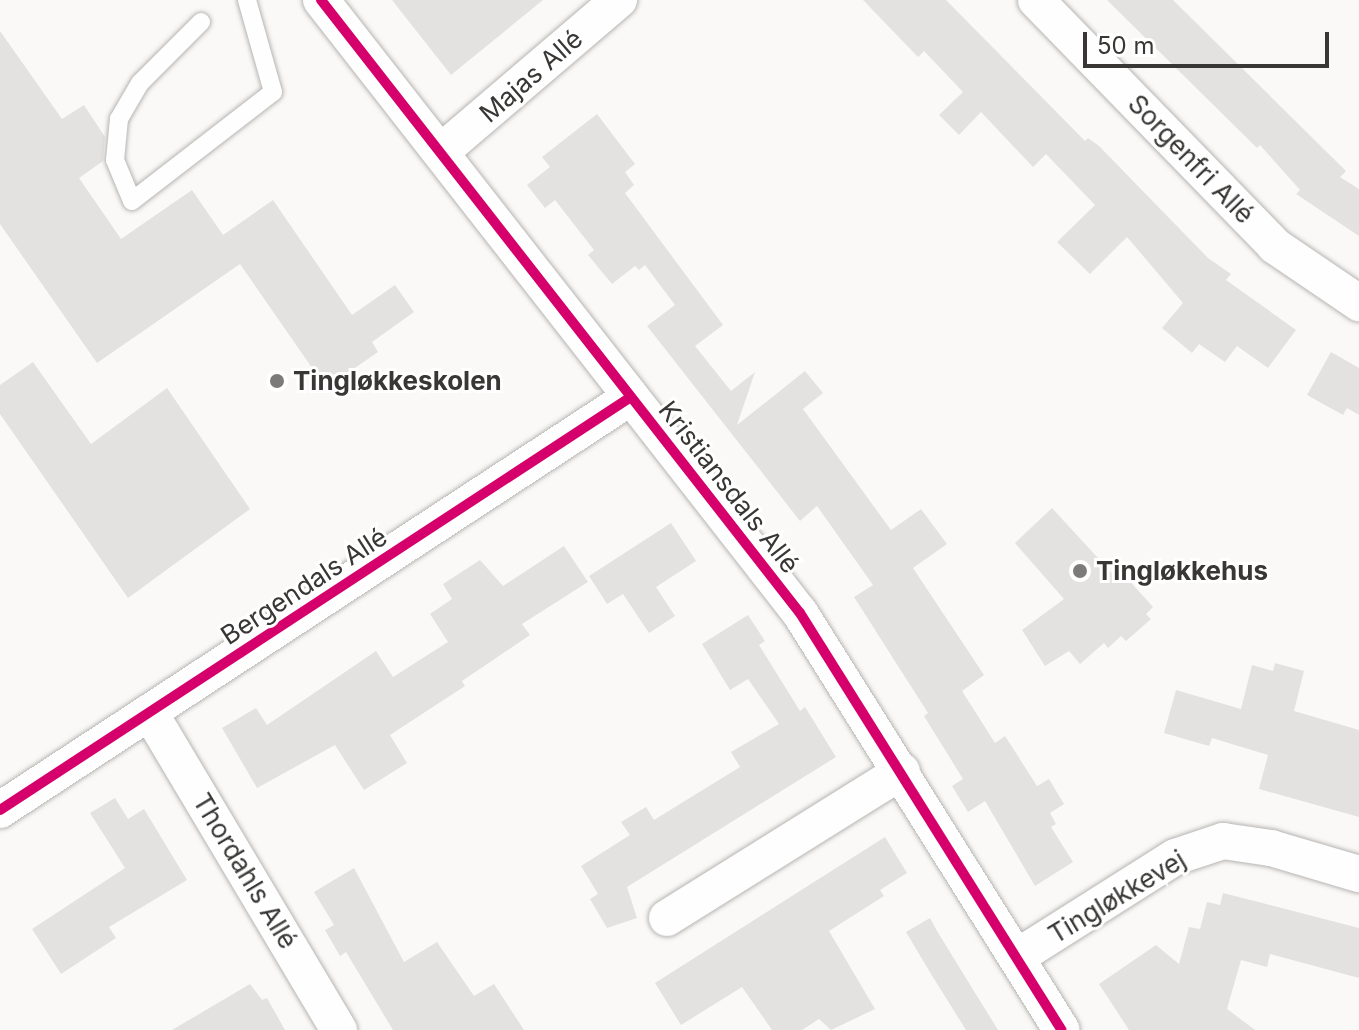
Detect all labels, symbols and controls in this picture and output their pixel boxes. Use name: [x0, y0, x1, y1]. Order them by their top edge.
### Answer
scale bar: [1087, 16, 1333, 66]
street label: Majas Allé: [473, 23, 589, 129]
text: 50 m: [1097, 31, 1155, 60]
street label: Sorgenfri Allé: [1122, 88, 1260, 230]
place label: Tingløkkeskolen: [293, 365, 502, 397]
marker: Tingløkkeskolen: [268, 372, 286, 390]
street label: Kristiansdals Allé: [652, 395, 806, 579]
street label: Bergendals Allé: [215, 521, 393, 651]
place label: Tingløkkehus: [1096, 555, 1268, 587]
marker: Tingløkkehus: [1071, 562, 1089, 580]
street label: Thordahls Allé: [186, 788, 304, 954]
street label: Tingløkkevej: [1043, 844, 1191, 950]

